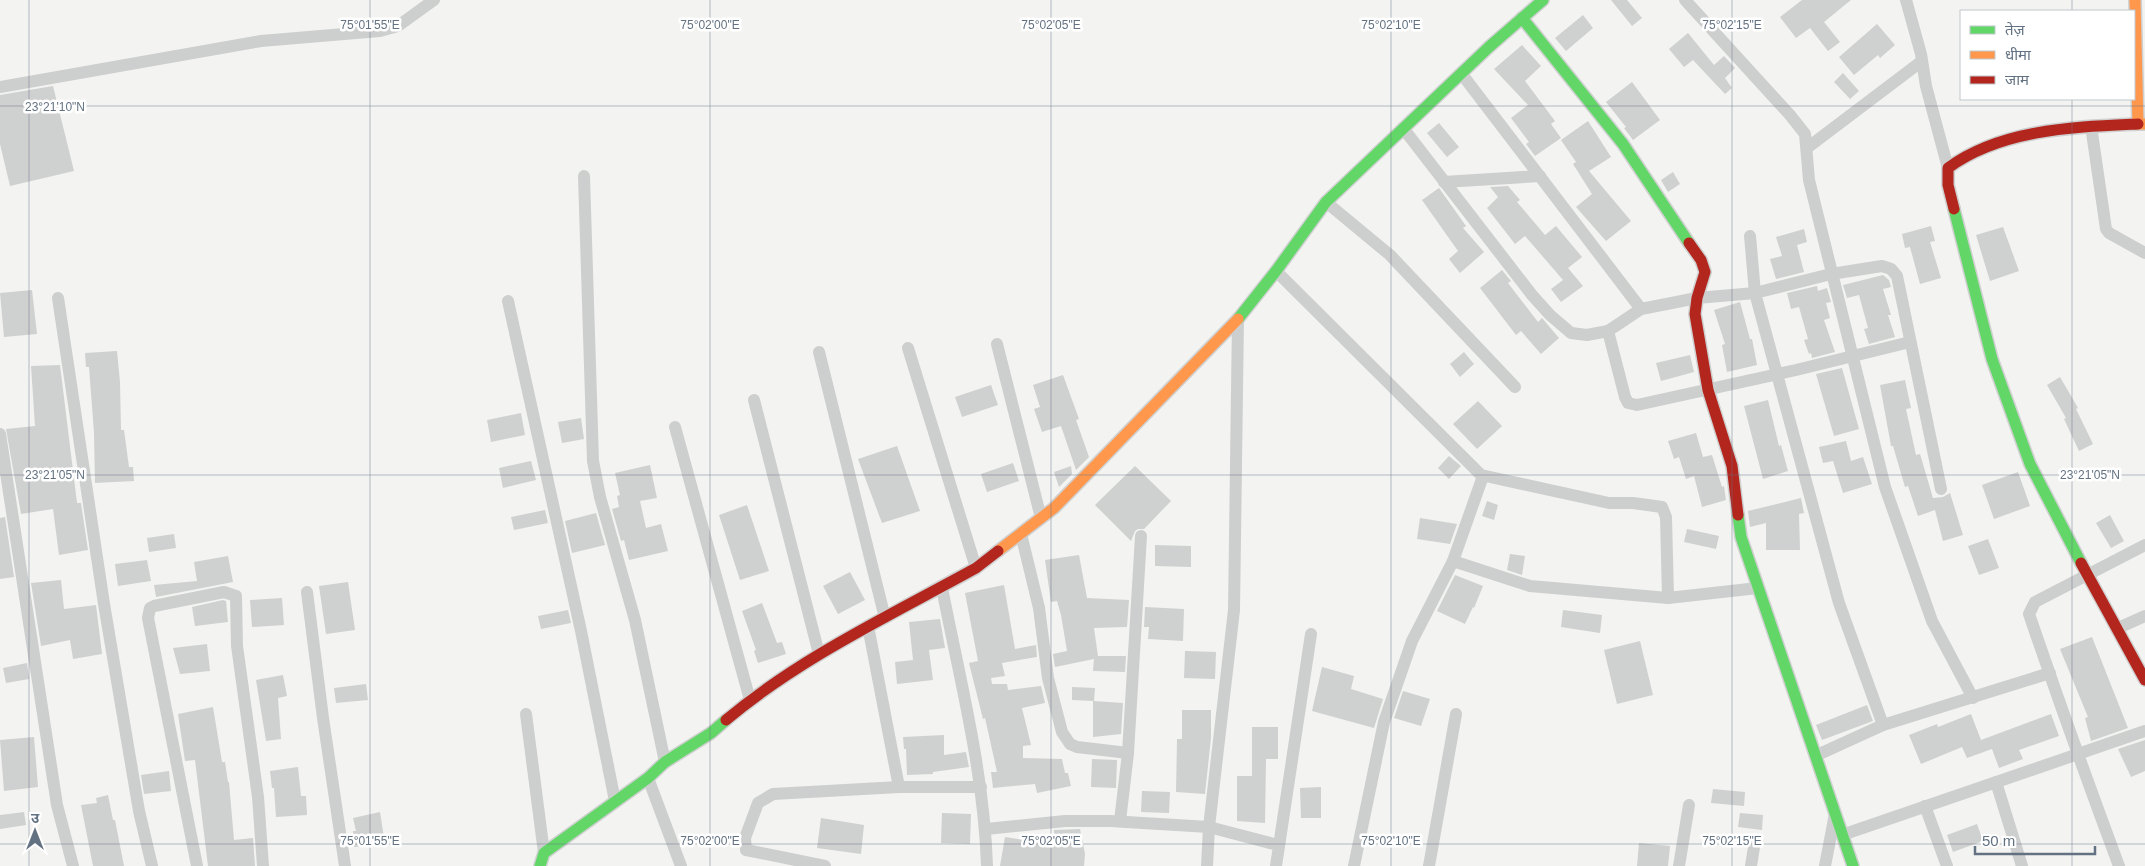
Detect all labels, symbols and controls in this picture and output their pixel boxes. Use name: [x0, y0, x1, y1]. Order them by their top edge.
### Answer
legend: [1960, 10, 2135, 100]
text: 75°01'55"E: [340, 18, 400, 32]
text: 75°02'00"E: [680, 18, 740, 32]
text: 75°02'05"E: [1021, 18, 1081, 32]
text: 75°02'10"E: [1361, 18, 1421, 32]
text: 75°02'15"E: [1702, 18, 1762, 32]
text: तेज़: [2005, 21, 2026, 38]
text: धीमा: [2005, 46, 2032, 63]
text: जाम: [2005, 71, 2030, 88]
text: 23°21'10"N: [25, 100, 85, 114]
text: 23°21'05"N: [25, 468, 85, 482]
text: 23°21'05"N: [2060, 468, 2120, 482]
north arrow: [10, 806, 60, 856]
text: उ: [31, 810, 40, 826]
scale bar: [1975, 824, 2095, 856]
text: 50 m: [1982, 832, 2015, 849]
text: 75°01'55"E: [340, 834, 400, 848]
text: 75°02'00"E: [680, 834, 740, 848]
text: 75°02'05"E: [1021, 834, 1081, 848]
text: 75°02'10"E: [1361, 834, 1421, 848]
text: 75°02'15"E: [1702, 834, 1762, 848]

